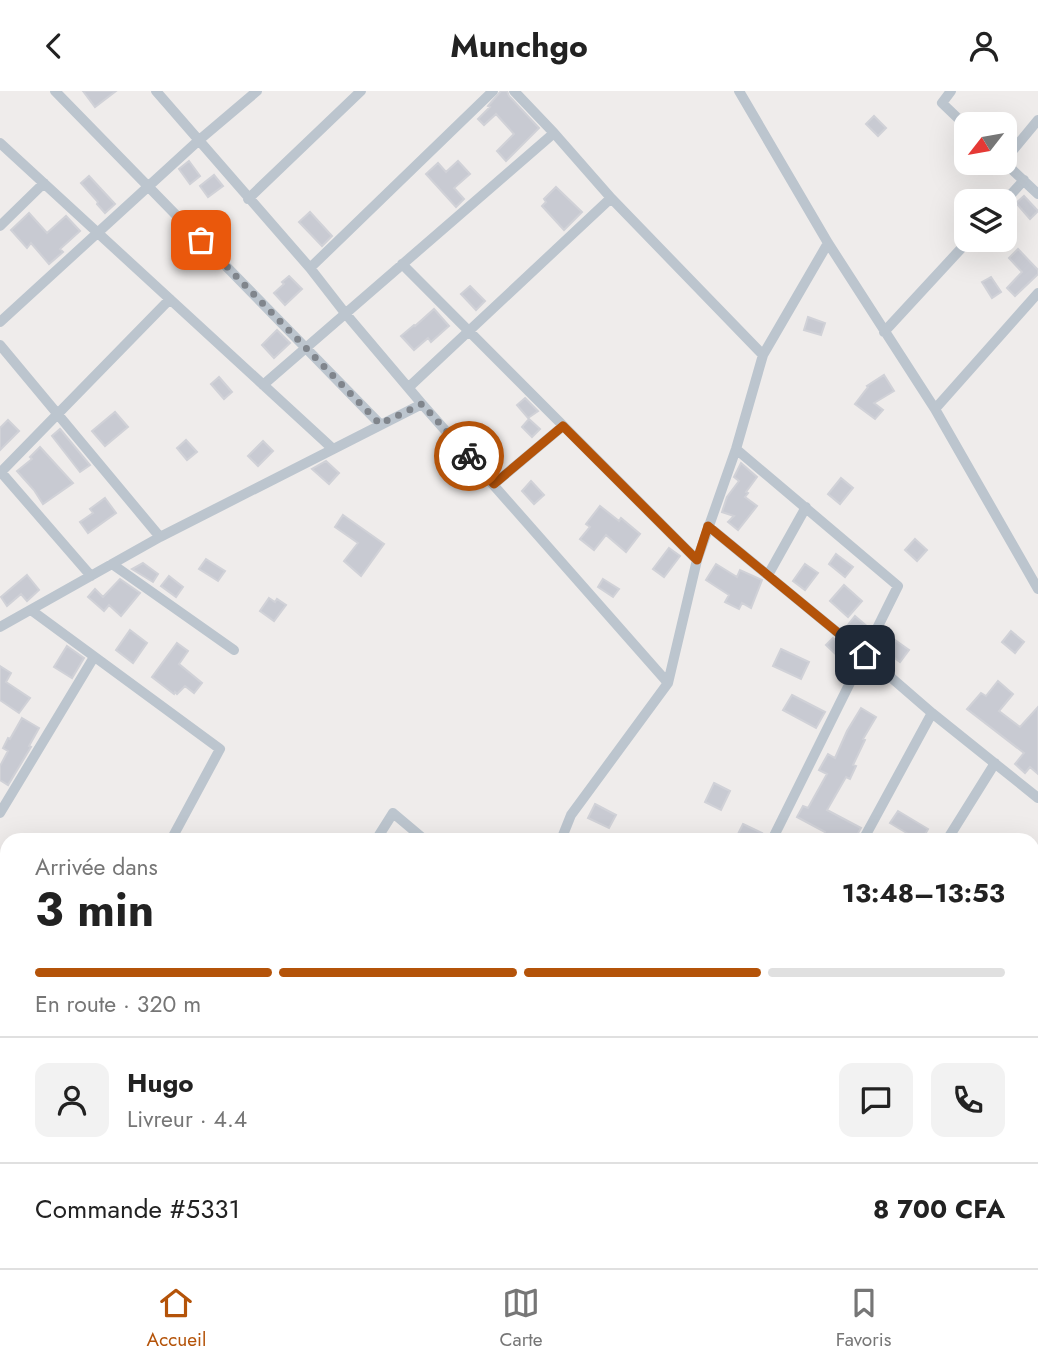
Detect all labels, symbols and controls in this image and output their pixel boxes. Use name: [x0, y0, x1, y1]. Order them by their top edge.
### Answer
text: Munchgo: [450, 23, 588, 69]
icon: back: [35, 27, 73, 65]
icon: person: [965, 27, 1003, 65]
north arrow: [954, 112, 1017, 175]
map controls: [954, 112, 1017, 252]
button: layers: [954, 189, 1017, 252]
pin: [171, 210, 231, 270]
icon: bag: [182, 221, 220, 259]
courier: [434, 421, 504, 491]
icon: bike: [450, 437, 488, 475]
pin: [835, 625, 895, 685]
icon: home: [846, 636, 884, 674]
text: Arrivée dans: [35, 850, 158, 884]
text: 13:48–13:53: [842, 874, 1005, 912]
text: 3 min: [35, 877, 154, 943]
text: En route · 320 m: [35, 987, 201, 1021]
button: person: [35, 1063, 109, 1137]
button: chat: [839, 1063, 913, 1137]
button: phone: [931, 1063, 1005, 1137]
text: Hugo: [127, 1064, 194, 1102]
text: Livreur · 4.4: [127, 1102, 247, 1136]
text: Commande #5331: [35, 1190, 240, 1228]
text: 8 700 CFA: [873, 1190, 1005, 1228]
tab: Accueil: [147, 1284, 206, 1353]
tab: Carte: [500, 1284, 543, 1353]
tab: Favoris: [836, 1284, 891, 1353]

